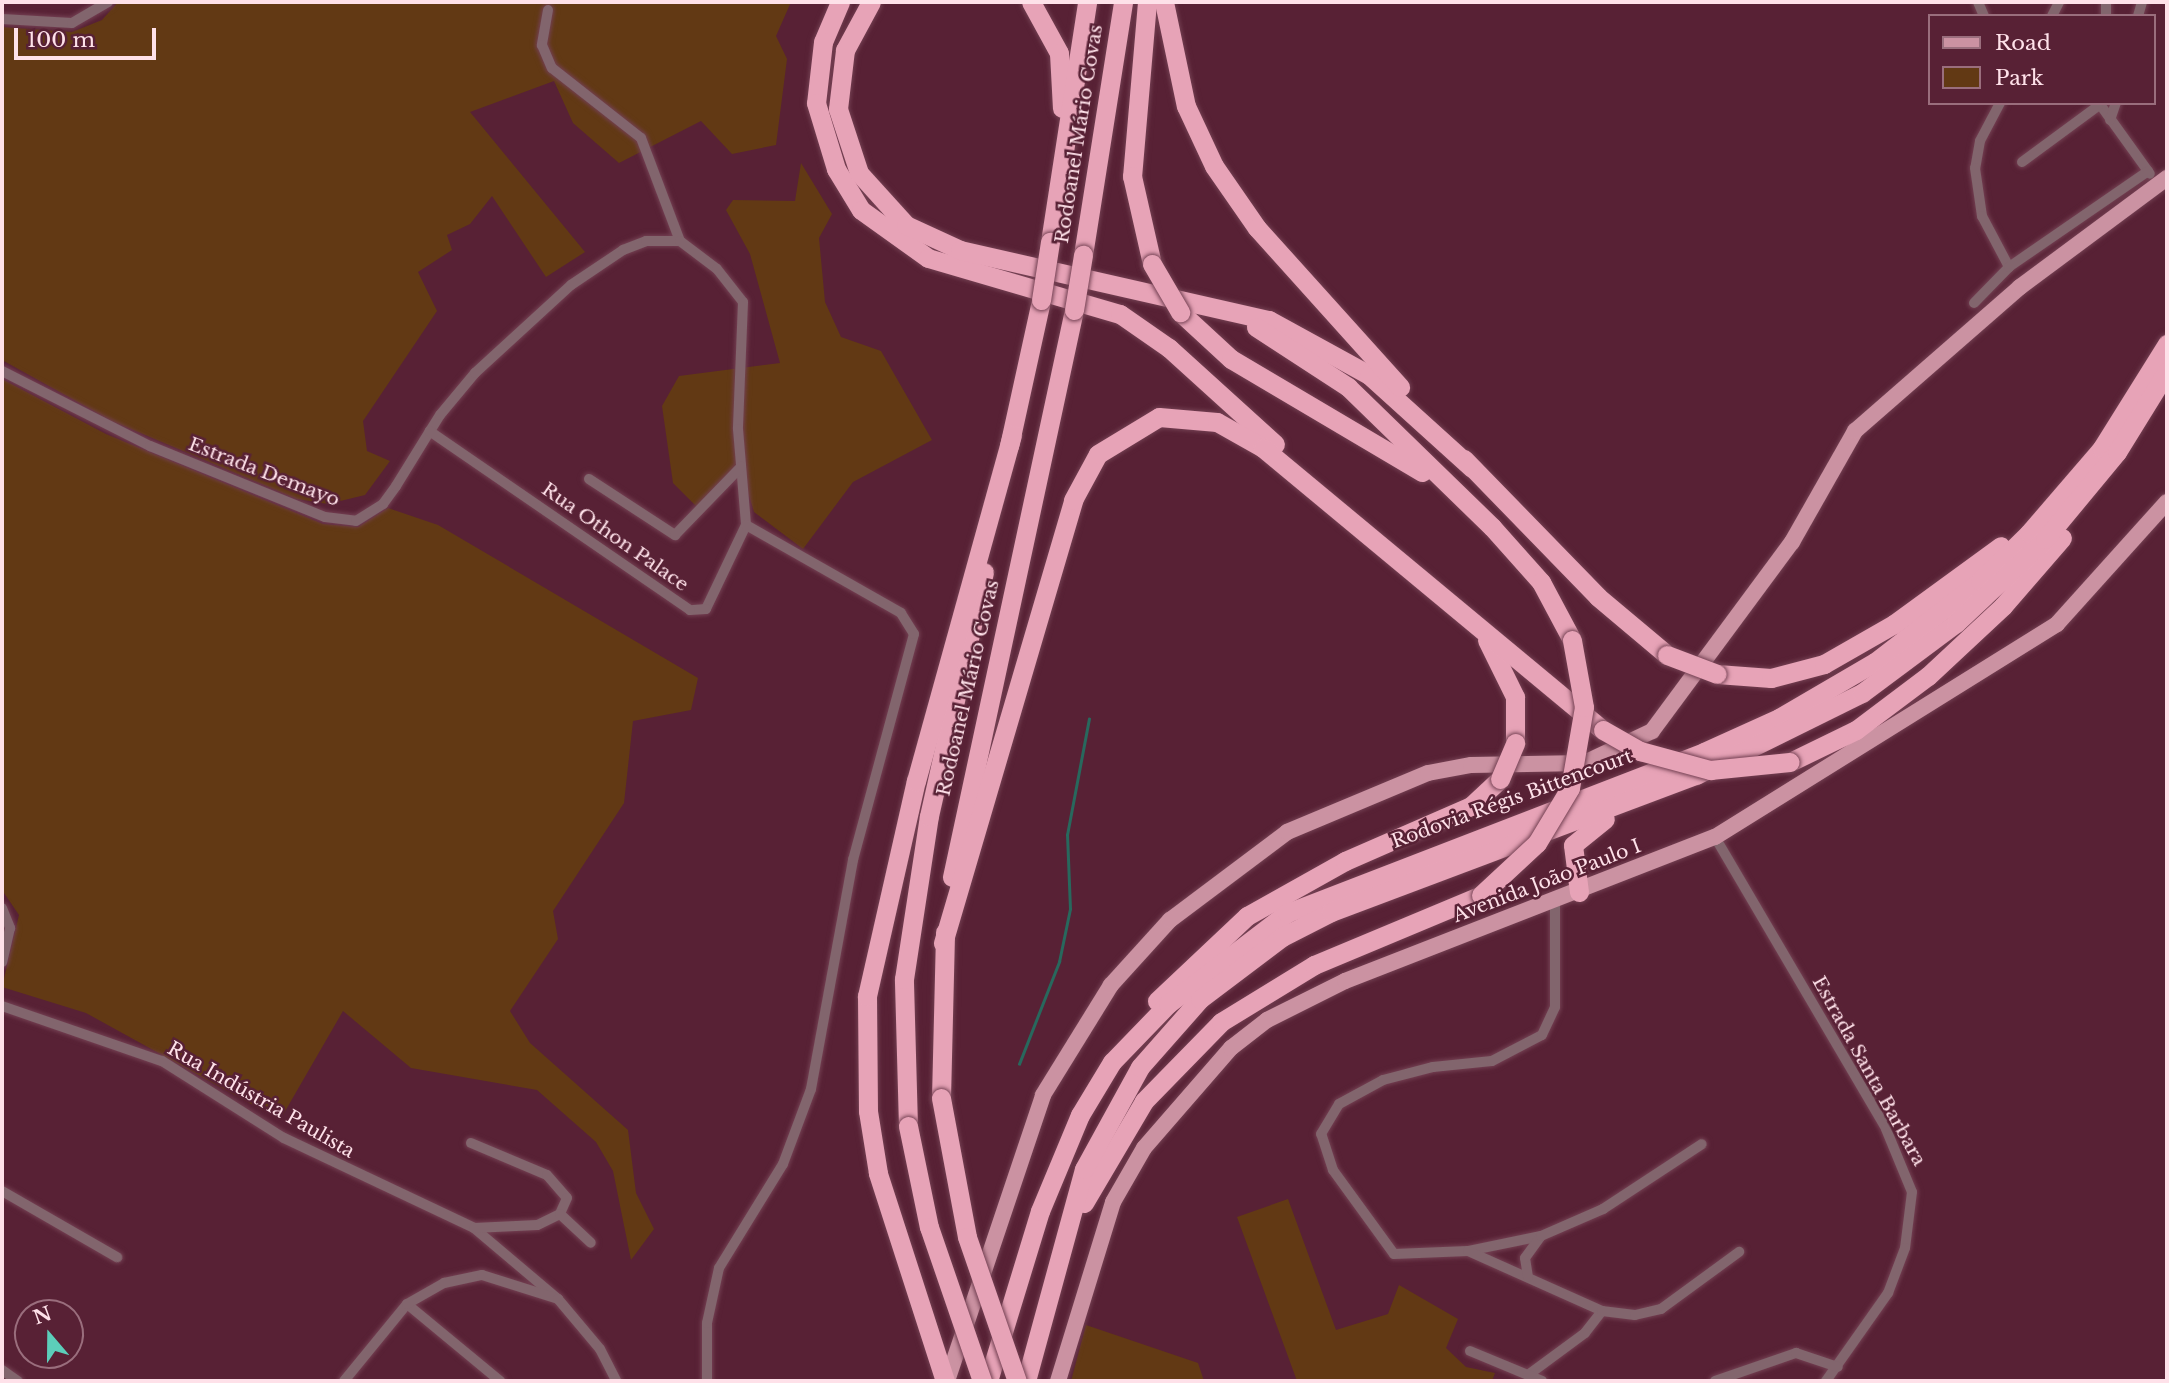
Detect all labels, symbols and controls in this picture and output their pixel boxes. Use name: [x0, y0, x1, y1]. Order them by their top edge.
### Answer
scale bar: [18, 14, 159, 58]
legend: [1927, 14, 2155, 105]
street label: Rodoanel Mário Covas: [1050, 23, 1108, 245]
text: 100 m: [27, 27, 95, 53]
text: Road: [1995, 30, 2051, 56]
text: Park: [1995, 65, 2044, 91]
street label: Estrada Demayo: [185, 433, 343, 511]
street label: Rua Othon Palace: [537, 478, 693, 596]
street label: Rodoanel Mário Covas: [932, 578, 1004, 798]
street label: Rodovia Régis Bittencourt: [1388, 745, 1636, 853]
street label: Avenida João Paulo I: [1450, 835, 1644, 927]
street label: Estrada Santa Barbara: [1807, 972, 1931, 1170]
street label: Rua Indústria Paulista: [163, 1037, 359, 1163]
north arrow: [14, 1299, 84, 1369]
text: N: [30, 1302, 55, 1330]

